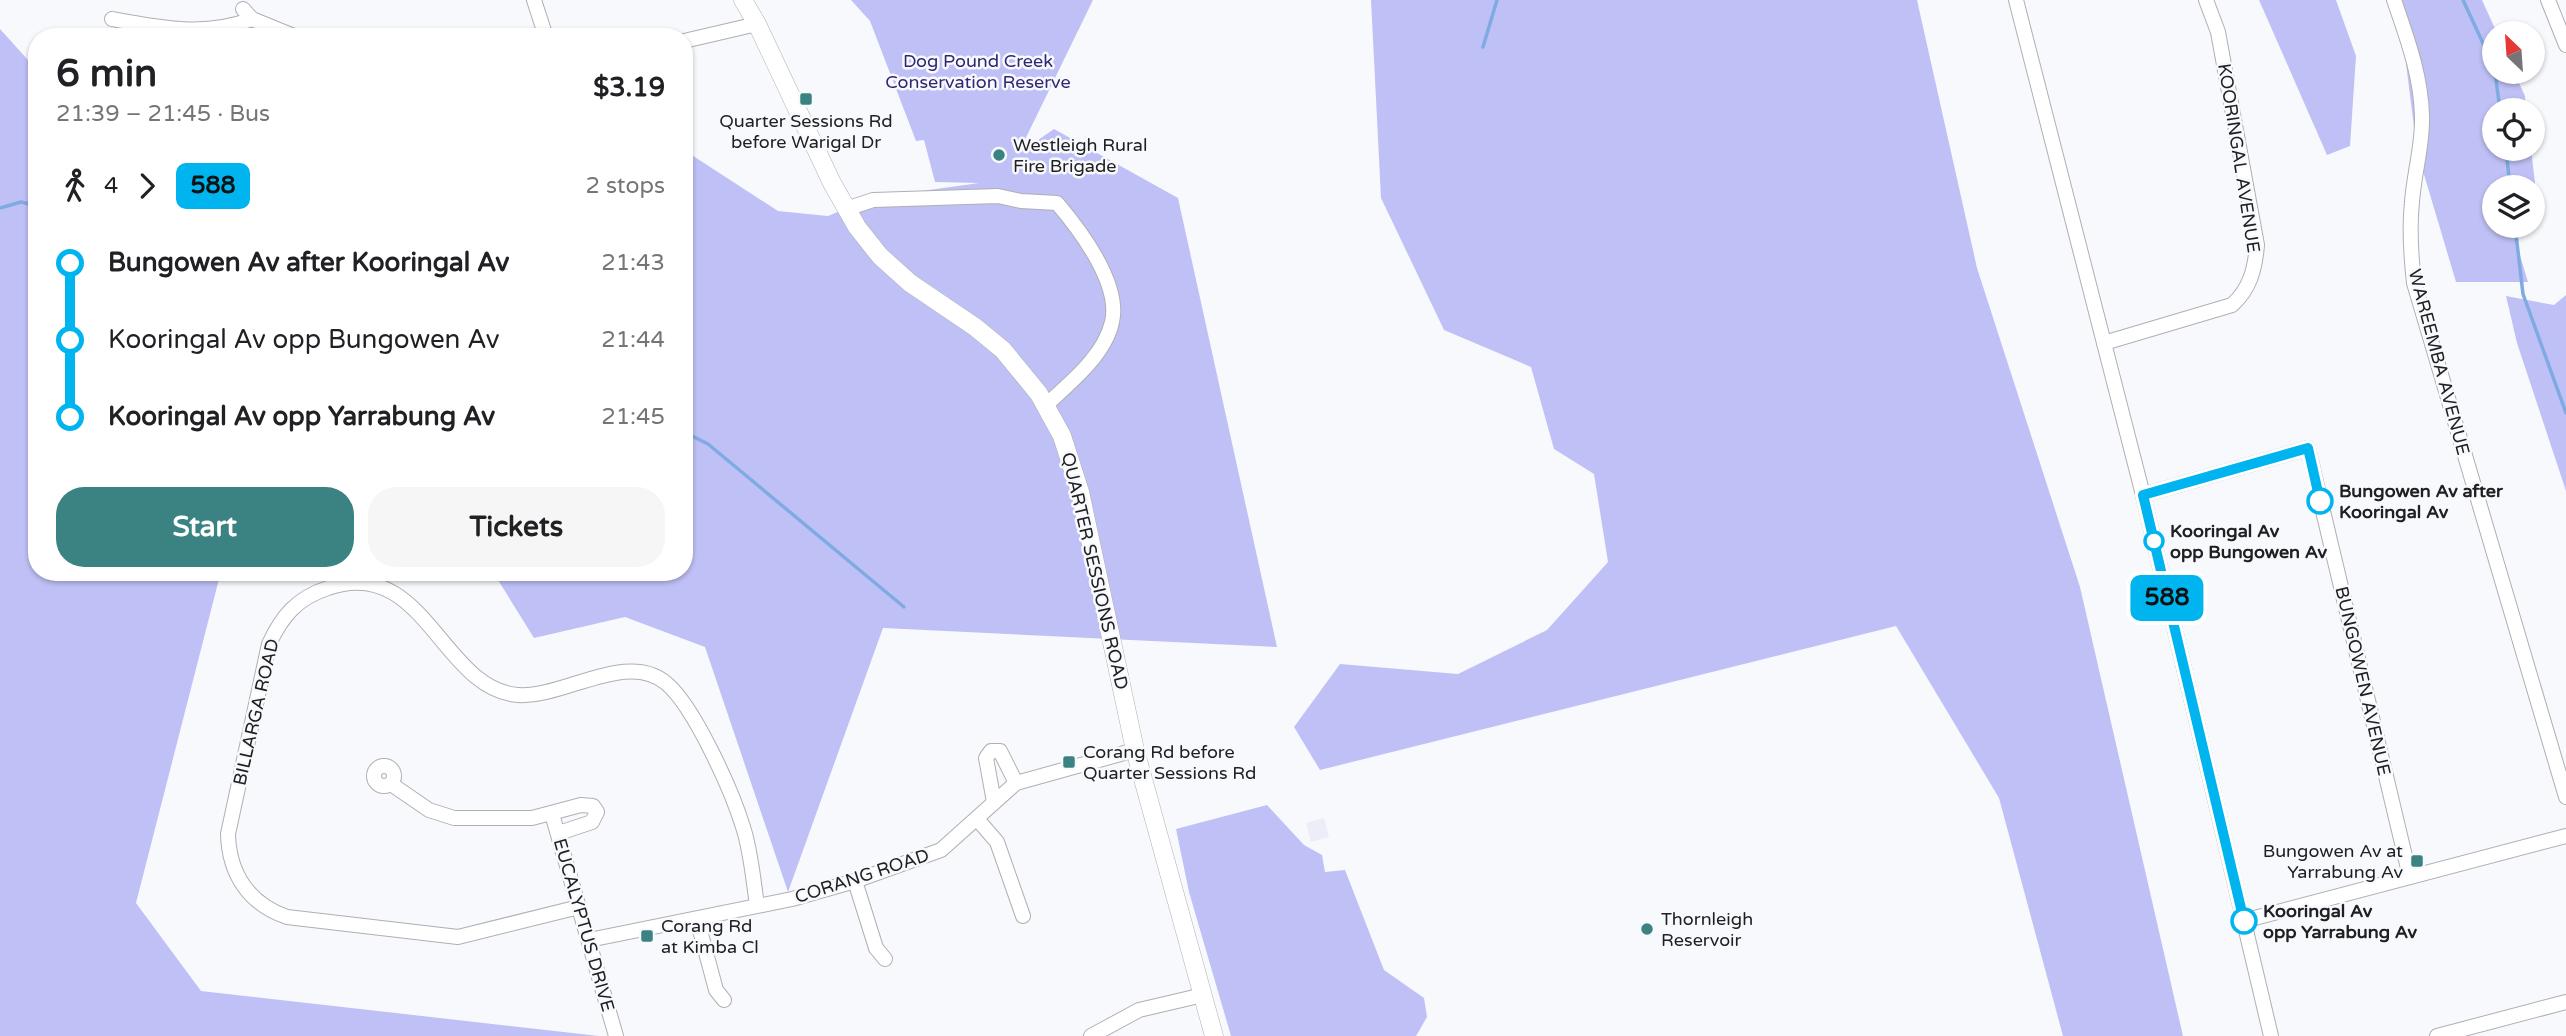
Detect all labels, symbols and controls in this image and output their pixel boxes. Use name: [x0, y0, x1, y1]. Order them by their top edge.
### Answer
north arrow: [2482, 21, 2544, 84]
map controls: [2482, 21, 2545, 238]
park label: Dog Pound Creek Conservation Reserve: [885, 50, 1071, 93]
text: 6 min: [56, 51, 157, 97]
street label: KOORINGAL AVENUE: [2213, 62, 2265, 254]
text: $3.19: [593, 72, 665, 103]
marker: Quarter Sessions Rd before Warigal Dr: [798, 91, 814, 107]
button: locate: [2482, 98, 2545, 161]
text: 21:39 – 21:45 · Bus: [56, 100, 270, 128]
place label: Quarter Sessions Rd before Warigal Dr: [719, 110, 893, 153]
place label: Westleigh Rural Fire Brigade: [1013, 134, 1147, 177]
marker: Westleigh Rural Fire Brigade: [991, 147, 1007, 163]
icon: walk: [56, 167, 94, 205]
icon: forward: [128, 167, 166, 205]
text: 588: [190, 171, 236, 200]
text: 4: [104, 172, 118, 200]
text: 2 stops: [585, 172, 665, 200]
button: layers: [2482, 175, 2545, 238]
text: Bungowen Av after Kooringal Av: [108, 247, 509, 278]
text: 21:43: [601, 249, 665, 277]
street label: WAREEMBA AVENUE: [2404, 267, 2474, 457]
text: Kooringal Av opp Bungowen Av: [108, 324, 499, 355]
text: 21:44: [601, 326, 665, 354]
text: Kooringal Av opp Yarrabung Av: [108, 401, 495, 432]
text: 21:45: [601, 403, 665, 431]
street label: QUARTER SESSIONS ROAD: [1057, 450, 1133, 692]
place label: Bungowen Av after Kooringal Av: [2339, 480, 2504, 523]
button: Start: [56, 487, 354, 567]
button: Tickets: [368, 487, 665, 567]
marker: Bungowen Av after Kooringal Av: [2307, 488, 2333, 514]
place label: Kooringal Av opp Bungowen Av: [2170, 520, 2328, 563]
marker: Kooringal Av opp Bungowen Av: [2144, 531, 2164, 551]
line badge: 588: [2127, 575, 2207, 621]
text: 588: [2144, 583, 2190, 612]
street label: BUNGOWEN AVENUE: [2330, 584, 2396, 778]
street label: BILLARGA ROAD: [228, 636, 284, 788]
place label: Corang Rd before Quarter Sessions Rd: [1083, 741, 1256, 784]
marker: Corang Rd before Quarter Sessions Rd: [1061, 754, 1077, 770]
street label: EUCALYPTUS DRIVE: [549, 836, 619, 1014]
place label: Bungowen Av at Yarrabung Av: [2263, 840, 2403, 883]
street label: CORANG ROAD: [792, 844, 932, 908]
marker: Bungowen Av at Yarrabung Av: [2409, 853, 2425, 869]
place label: Kooringal Av opp Yarrabung Av: [2263, 900, 2418, 943]
place label: Thornleigh Reservoir: [1661, 908, 1753, 951]
marker: Kooringal Av opp Yarrabung Av: [2231, 908, 2257, 934]
place label: Corang Rd at Kimba Cl: [661, 915, 759, 958]
marker: Thornleigh Reservoir: [1639, 921, 1655, 937]
marker: Corang Rd at Kimba Cl: [639, 928, 655, 944]

